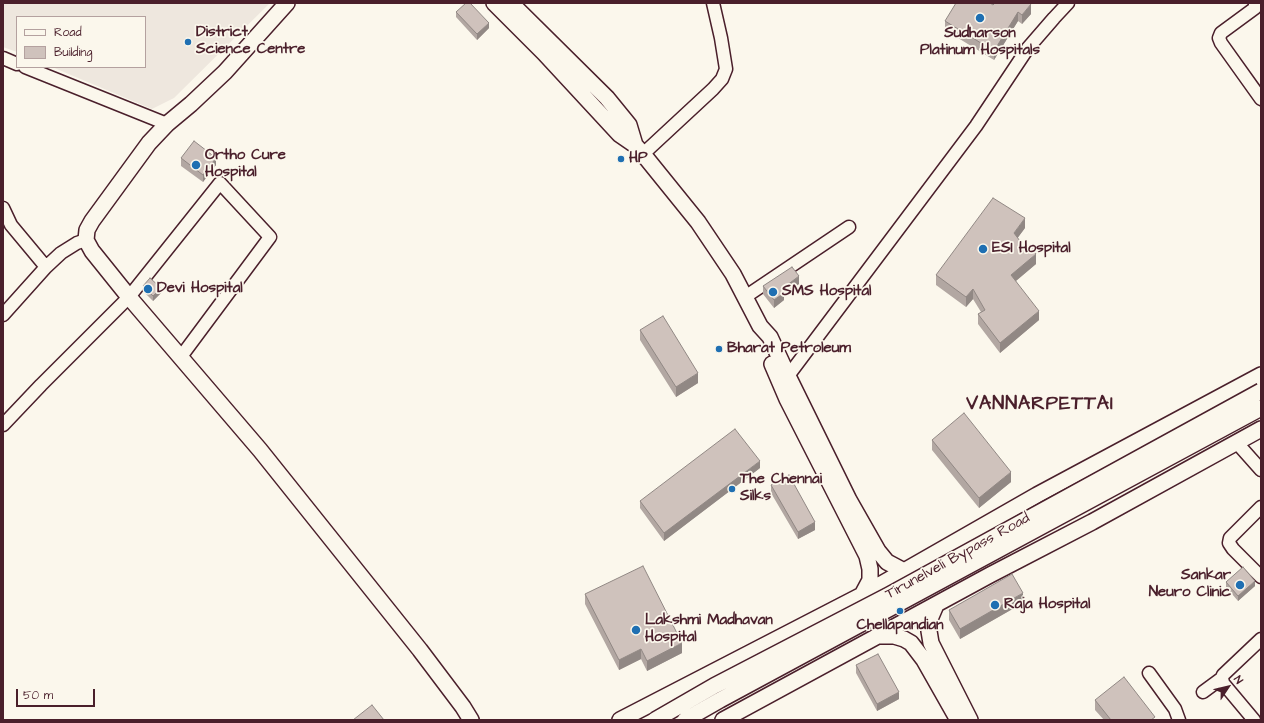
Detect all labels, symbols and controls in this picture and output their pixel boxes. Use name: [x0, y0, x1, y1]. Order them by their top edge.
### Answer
marker: Sudharson Platinum Hospitals: [974, 12, 986, 24]
legend: [16, 16, 146, 68]
text: Road: [54, 24, 82, 41]
place label: District Science Centre: [196, 24, 305, 59]
place label: Sudharson Platinum Hospitals: [920, 25, 1040, 60]
marker: District Science Centre: [183, 37, 193, 47]
text: Building: [54, 44, 92, 61]
place label: Ortho Cure Hospital: [205, 147, 286, 182]
place label: HP: [629, 150, 648, 168]
marker: HP: [616, 154, 626, 164]
marker: Ortho Cure Hospital: [190, 159, 202, 171]
place label: ESI Hospital: [992, 240, 1071, 258]
marker: ESI Hospital: [977, 243, 989, 255]
place label: Devi Hospital: [157, 280, 243, 298]
marker: Devi Hospital: [142, 283, 154, 295]
place label: SMS Hospital: [782, 283, 871, 301]
marker: SMS Hospital: [767, 286, 779, 298]
place label: Bharat Petroleum: [727, 340, 851, 358]
marker: Bharat Petroleum: [714, 344, 724, 354]
district label: VANNARPETTAI: [966, 394, 1114, 416]
place label: The Chennai Silks: [740, 471, 822, 506]
marker: The Chennai Silks: [727, 484, 737, 494]
street label: Tirunelveli Bypass Road: [883, 510, 1033, 604]
place label: Sankar Neuro Clinic: [1149, 567, 1231, 602]
marker: Sankar Neuro Clinic: [1234, 579, 1246, 591]
place label: Raja Hospital: [1004, 596, 1090, 614]
marker: Raja Hospital: [989, 599, 1001, 611]
marker: Chellapandian: [895, 606, 905, 616]
place label: Lakshmi Madhavan Hospital: [645, 612, 773, 647]
place label: Chellapandian: [856, 617, 944, 635]
marker: Lakshmi Madhavan Hospital: [630, 624, 642, 636]
north arrow: [1208, 667, 1248, 707]
text: N: [1230, 673, 1246, 687]
scale bar: [18, 681, 97, 707]
text: 50 m: [23, 687, 53, 704]

